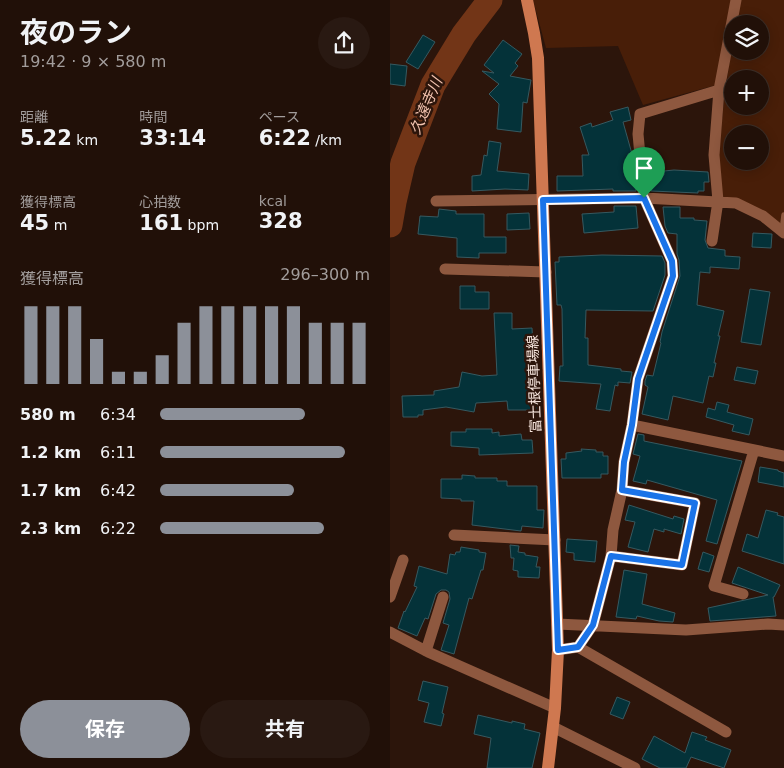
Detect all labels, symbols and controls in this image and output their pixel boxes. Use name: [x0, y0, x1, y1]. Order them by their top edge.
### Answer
map controls: [724, 15, 769, 170]
button: layers: [724, 15, 769, 60]
text: 夜のラン: [20, 16, 132, 49]
button: share: [318, 17, 370, 69]
text: 19:42 · 9 × 580 m: [20, 52, 166, 71]
button: +: [724, 70, 769, 115]
water label: 久遠寺川: [406, 73, 447, 137]
text: 距離: [20, 109, 48, 125]
text: 時間: [139, 109, 167, 125]
text: ペース: [259, 109, 300, 125]
button: −: [724, 125, 769, 170]
text: 5.22: [20, 126, 72, 150]
text: 33:14: [139, 126, 206, 150]
text: 6:22: [259, 126, 311, 150]
text: km: [72, 132, 98, 148]
text: /km: [311, 132, 342, 148]
pin: [623, 147, 665, 198]
icon: arrive: [630, 154, 658, 182]
text: kcal: [259, 193, 287, 209]
text: 獲得標高: [20, 194, 76, 210]
text: 心拍数: [139, 194, 181, 210]
text: 328: [259, 209, 303, 233]
text: 45: [20, 211, 49, 235]
text: 161: [139, 211, 183, 235]
text: m: [49, 217, 67, 233]
text: bpm: [183, 217, 219, 233]
text: 296–300 m: [280, 265, 370, 284]
text: 獲得標高: [20, 269, 84, 288]
street label: 富士根停車場線: [524, 335, 544, 433]
text: 580 m: [20, 405, 76, 424]
text: 6:34: [100, 405, 136, 424]
text: 1.2 km: [20, 443, 81, 462]
text: 6:11: [100, 443, 136, 462]
text: 1.7 km: [20, 481, 81, 500]
text: 6:42: [100, 481, 136, 500]
text: 2.3 km: [20, 519, 81, 538]
text: 6:22: [100, 519, 136, 538]
button: 保存: [20, 700, 190, 758]
button: 共有: [200, 700, 370, 758]

